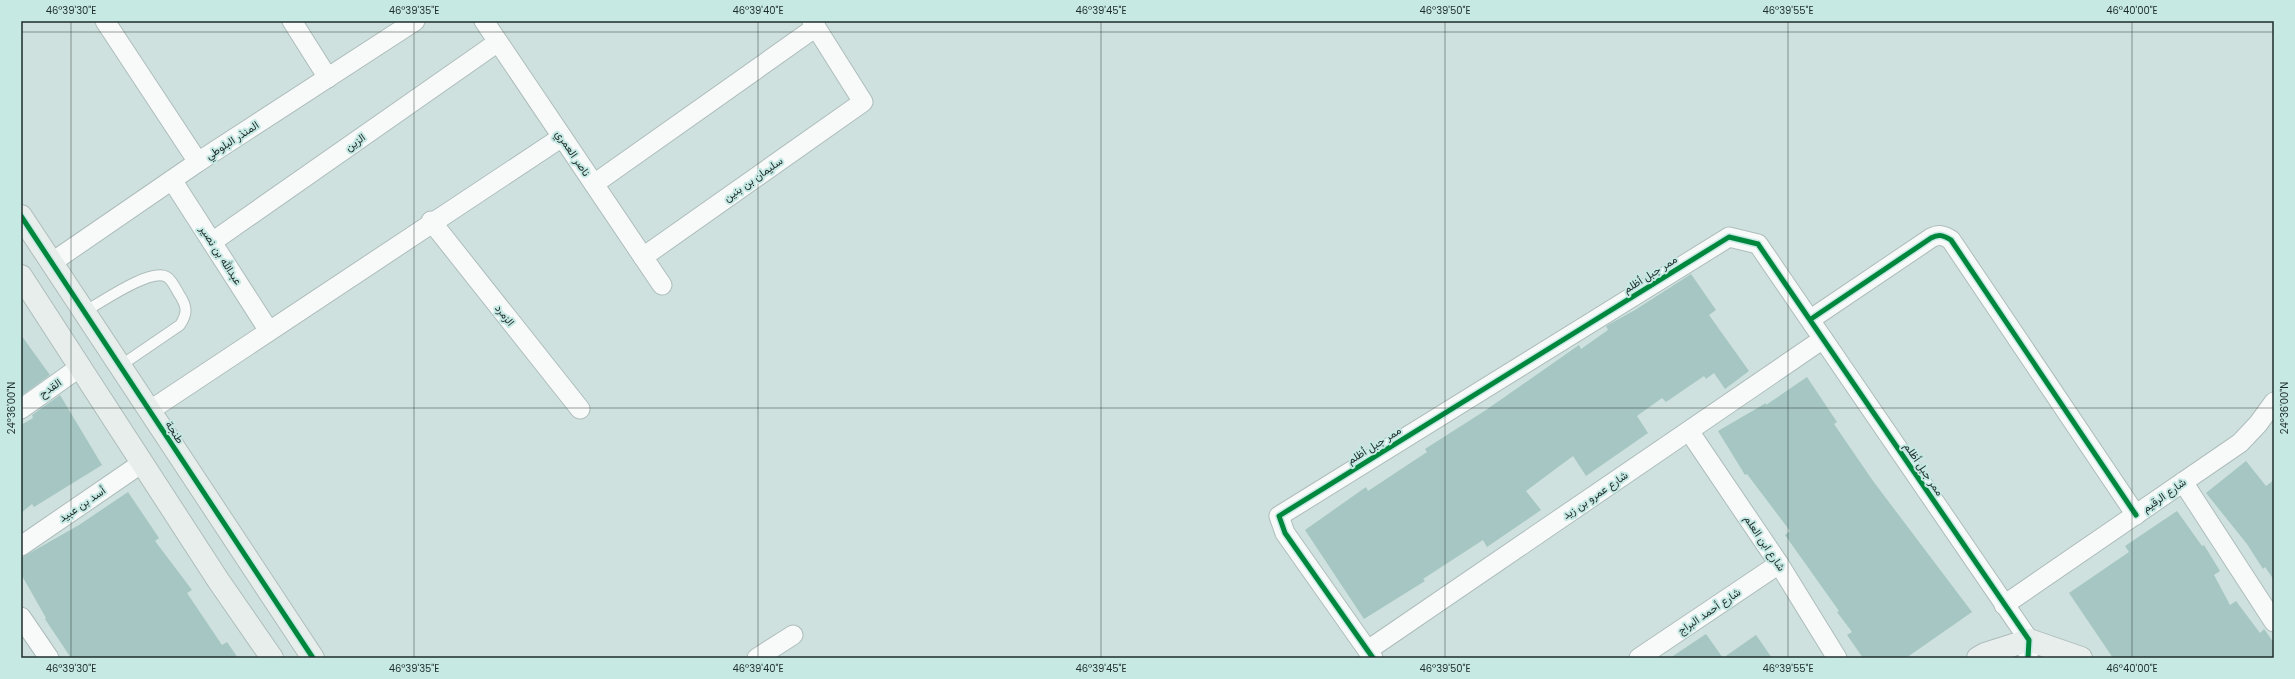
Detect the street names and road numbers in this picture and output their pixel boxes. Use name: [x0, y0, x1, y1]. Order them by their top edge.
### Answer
street label: المنذر البلوطي: [202, 117, 263, 165]
street label: ناصر العمري: [550, 127, 594, 180]
street label: الزين: [342, 129, 368, 155]
street label: سليمان بن بنين: [720, 152, 786, 205]
street label: عبدالله بن نصير: [195, 221, 246, 288]
street label: ممر جبل أظلم: [1620, 251, 1680, 297]
street label: الزمرد: [491, 301, 519, 329]
street label: القدح: [35, 374, 65, 402]
street label: طنجة: [162, 418, 188, 446]
street label: ممر جبل أظلم: [1344, 422, 1404, 468]
street label: ممر جبل أظلم: [1900, 439, 1948, 499]
street label: شارع عمرو بن زيد: [1559, 467, 1631, 523]
street label: شارع الرقيم: [2139, 474, 2189, 516]
street label: أسد بن عبيد: [55, 482, 109, 526]
street label: شارع ابن العلم: [1740, 512, 1790, 574]
street label: شارع أحمد البراج: [1674, 584, 1744, 638]

